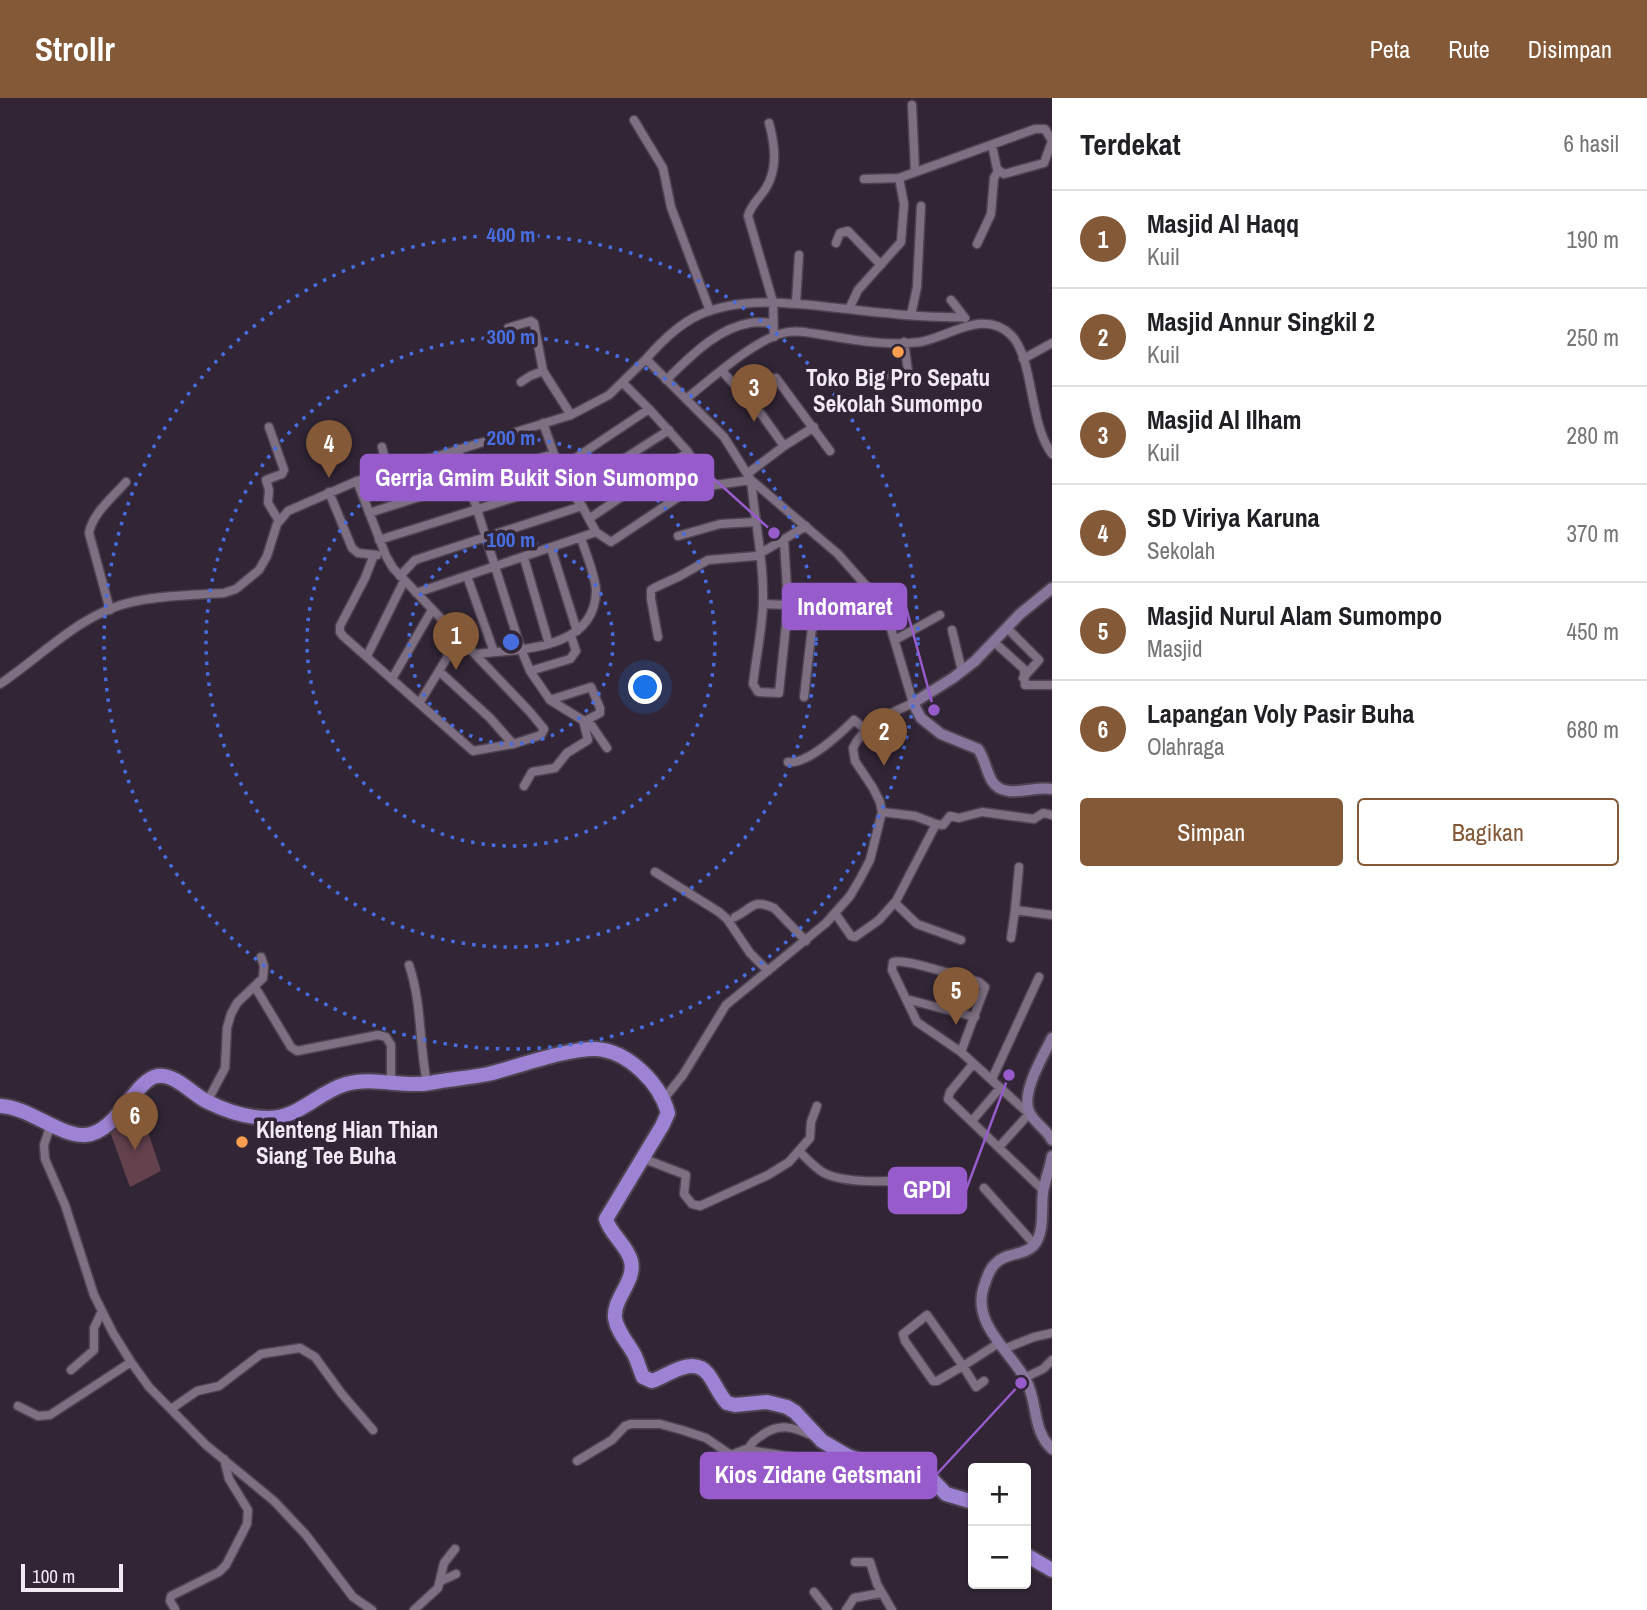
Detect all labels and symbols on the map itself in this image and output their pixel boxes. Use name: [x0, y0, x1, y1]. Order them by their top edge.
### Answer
text: 400 m: [487, 220, 535, 249]
text: 300 m: [487, 322, 535, 351]
marker: Toko Big Pro Sepatu Sekolah Sumompo: [890, 344, 906, 360]
place label: Toko Big Pro Sepatu Sekolah Sumompo: [806, 362, 990, 419]
pin: 3: [731, 364, 777, 422]
pin: 4: [306, 420, 352, 478]
text: 200 m: [487, 423, 535, 452]
callout: Gerrja Gmim Bukit Sion Sumompo: [361, 455, 713, 500]
text: Gerrja Gmim Bukit Sion Sumompo: [375, 461, 699, 493]
text: 100 m: [487, 525, 535, 554]
callout: Indomaret: [783, 584, 906, 629]
text: Indomaret: [797, 590, 893, 622]
pin: 1: [433, 612, 479, 670]
centre of rings: [499, 630, 523, 654]
your location: [628, 670, 662, 704]
pin: 2: [861, 708, 907, 766]
pin: 5: [933, 967, 979, 1025]
pin: 6: [112, 1092, 158, 1150]
place label: Klenteng Hian Thian Siang Tee Buha: [256, 1114, 438, 1171]
marker: Klenteng Hian Thian Siang Tee Buha: [234, 1134, 250, 1150]
callout: GPDI: [889, 1168, 966, 1213]
text: GPDI: [903, 1173, 951, 1205]
callout: Kios Zidane Getsmani: [701, 1453, 936, 1498]
text: Kios Zidane Getsmani: [715, 1458, 921, 1490]
scale bar: [21, 1561, 122, 1593]

